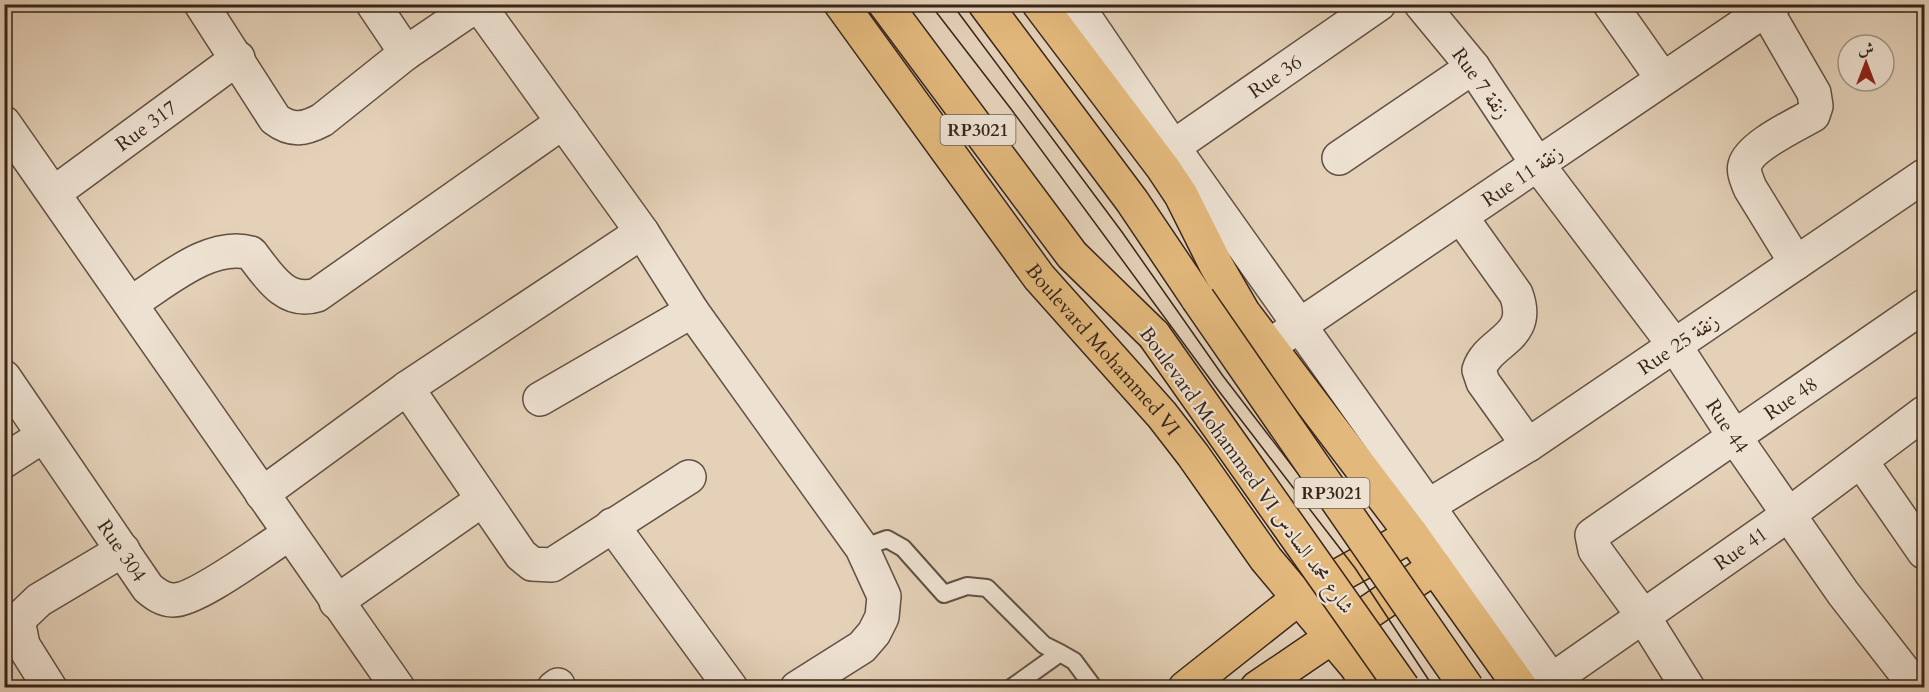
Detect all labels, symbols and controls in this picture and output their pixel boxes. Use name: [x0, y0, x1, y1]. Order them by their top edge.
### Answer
north arrow: [1836, 33, 1896, 93]
text: ش: [1858, 38, 1874, 60]
street label: Rue 7 زنقة: [1446, 42, 1516, 124]
street label: Rue 36: [1243, 49, 1307, 105]
street label: Rue 317: [110, 94, 182, 158]
road number: RP3021: [940, 115, 1016, 145]
street label: Rue 11 زنقة: [1477, 139, 1568, 213]
street label: Boulevard Mohammed VI: [1019, 258, 1186, 441]
street label: Rue 25 زنقة: [1633, 307, 1724, 381]
street label: Boulevard Mohammed VI شارع محمد السادس: [1130, 321, 1360, 622]
street label: Rue 48: [1759, 370, 1823, 427]
street label: Rue 44: [1699, 394, 1755, 459]
road number: RP3021: [1294, 478, 1370, 508]
street label: Rue 304: [91, 514, 153, 587]
street label: Rue 41: [1709, 520, 1773, 577]

